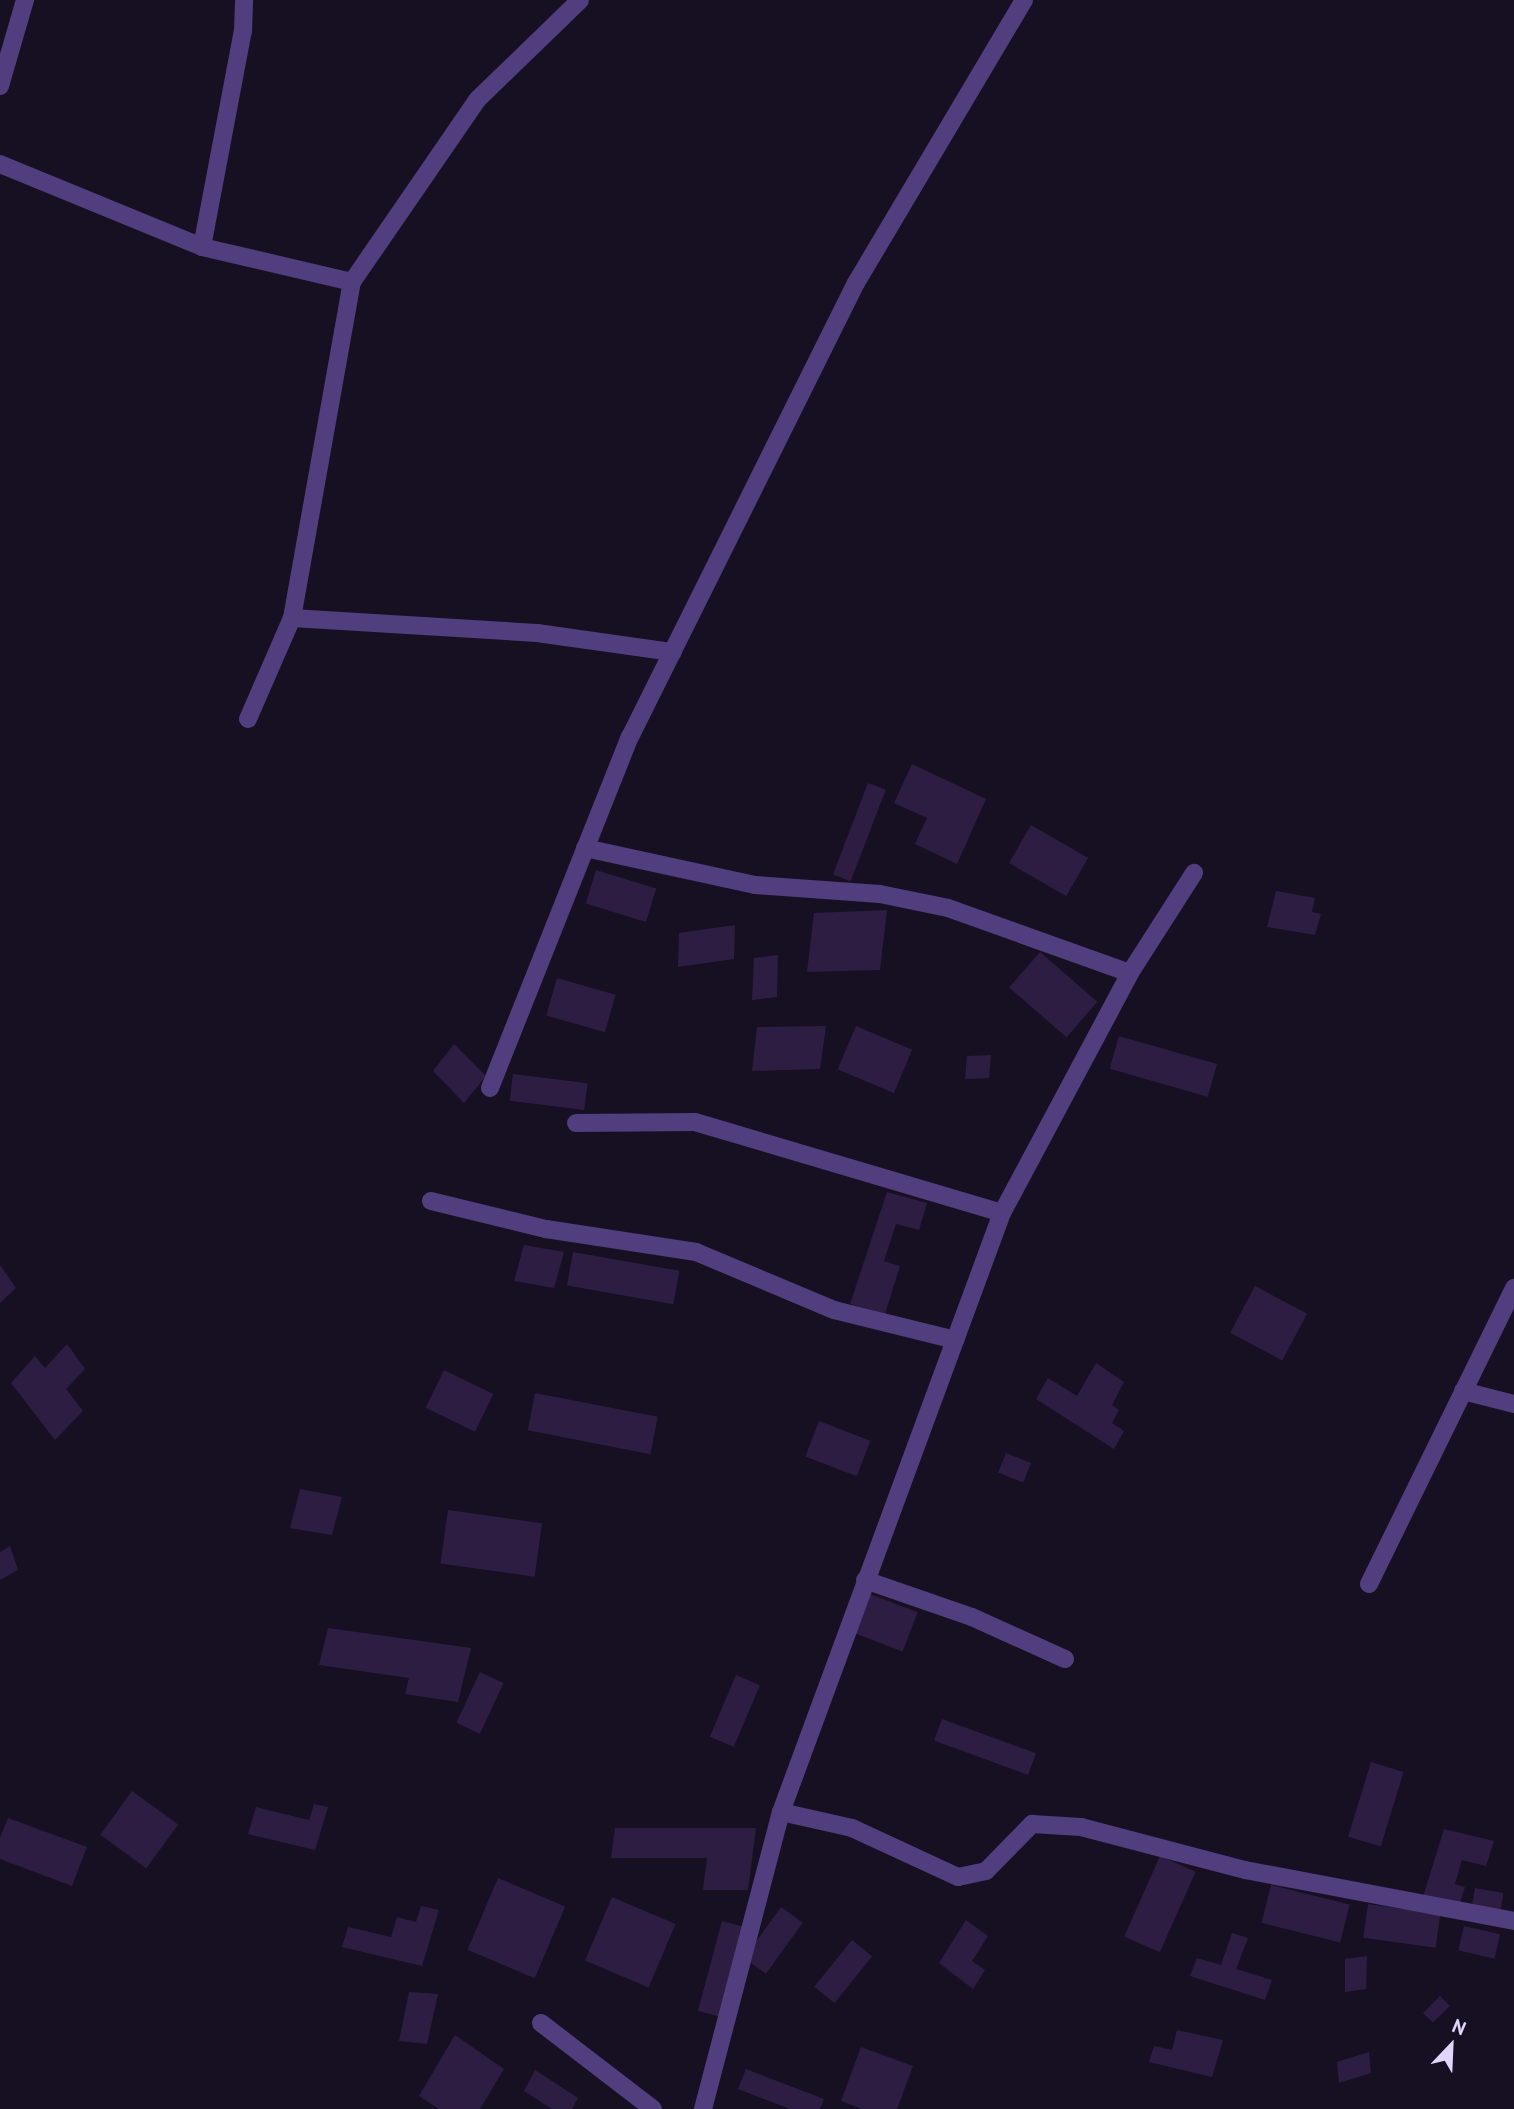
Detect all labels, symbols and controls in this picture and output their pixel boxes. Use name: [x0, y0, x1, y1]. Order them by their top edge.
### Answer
north arrow: [1416, 2011, 1486, 2081]
text: N: [1449, 2013, 1470, 2040]

